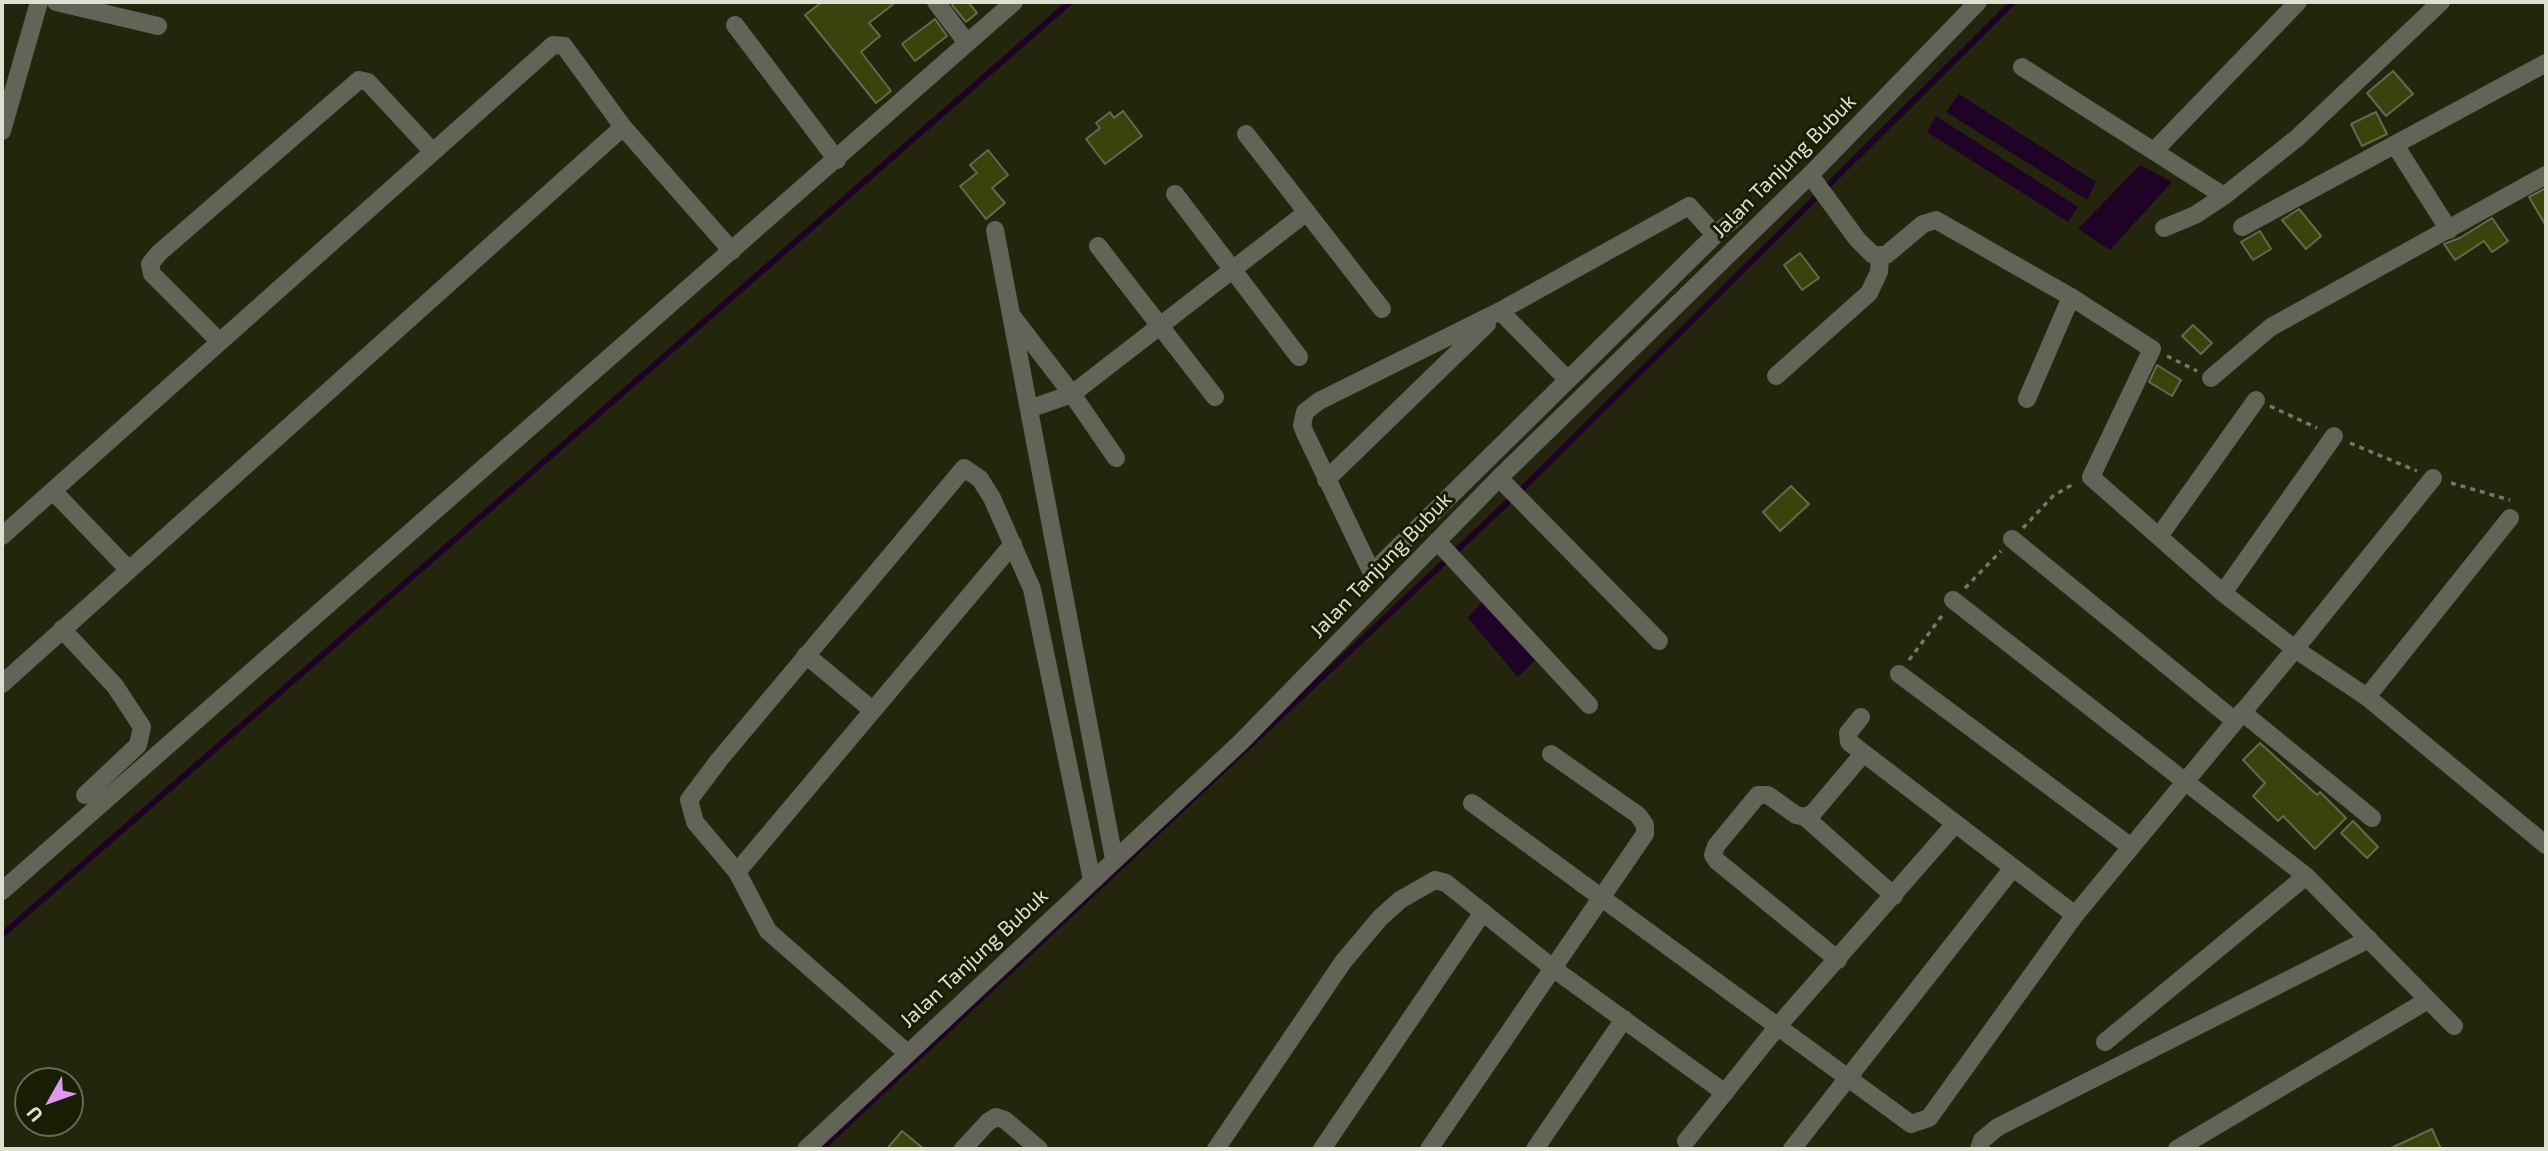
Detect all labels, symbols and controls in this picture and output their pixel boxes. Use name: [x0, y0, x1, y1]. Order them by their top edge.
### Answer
street label: Jalan Tanjung Bubuk: [1707, 89, 1861, 243]
street label: Jalan Tanjung Bubuk: [1305, 487, 1457, 643]
street label: Jalan Tanjung Bubuk: [895, 883, 1053, 1033]
north arrow: [14, 1067, 84, 1137]
text: U: [21, 1102, 47, 1127]

